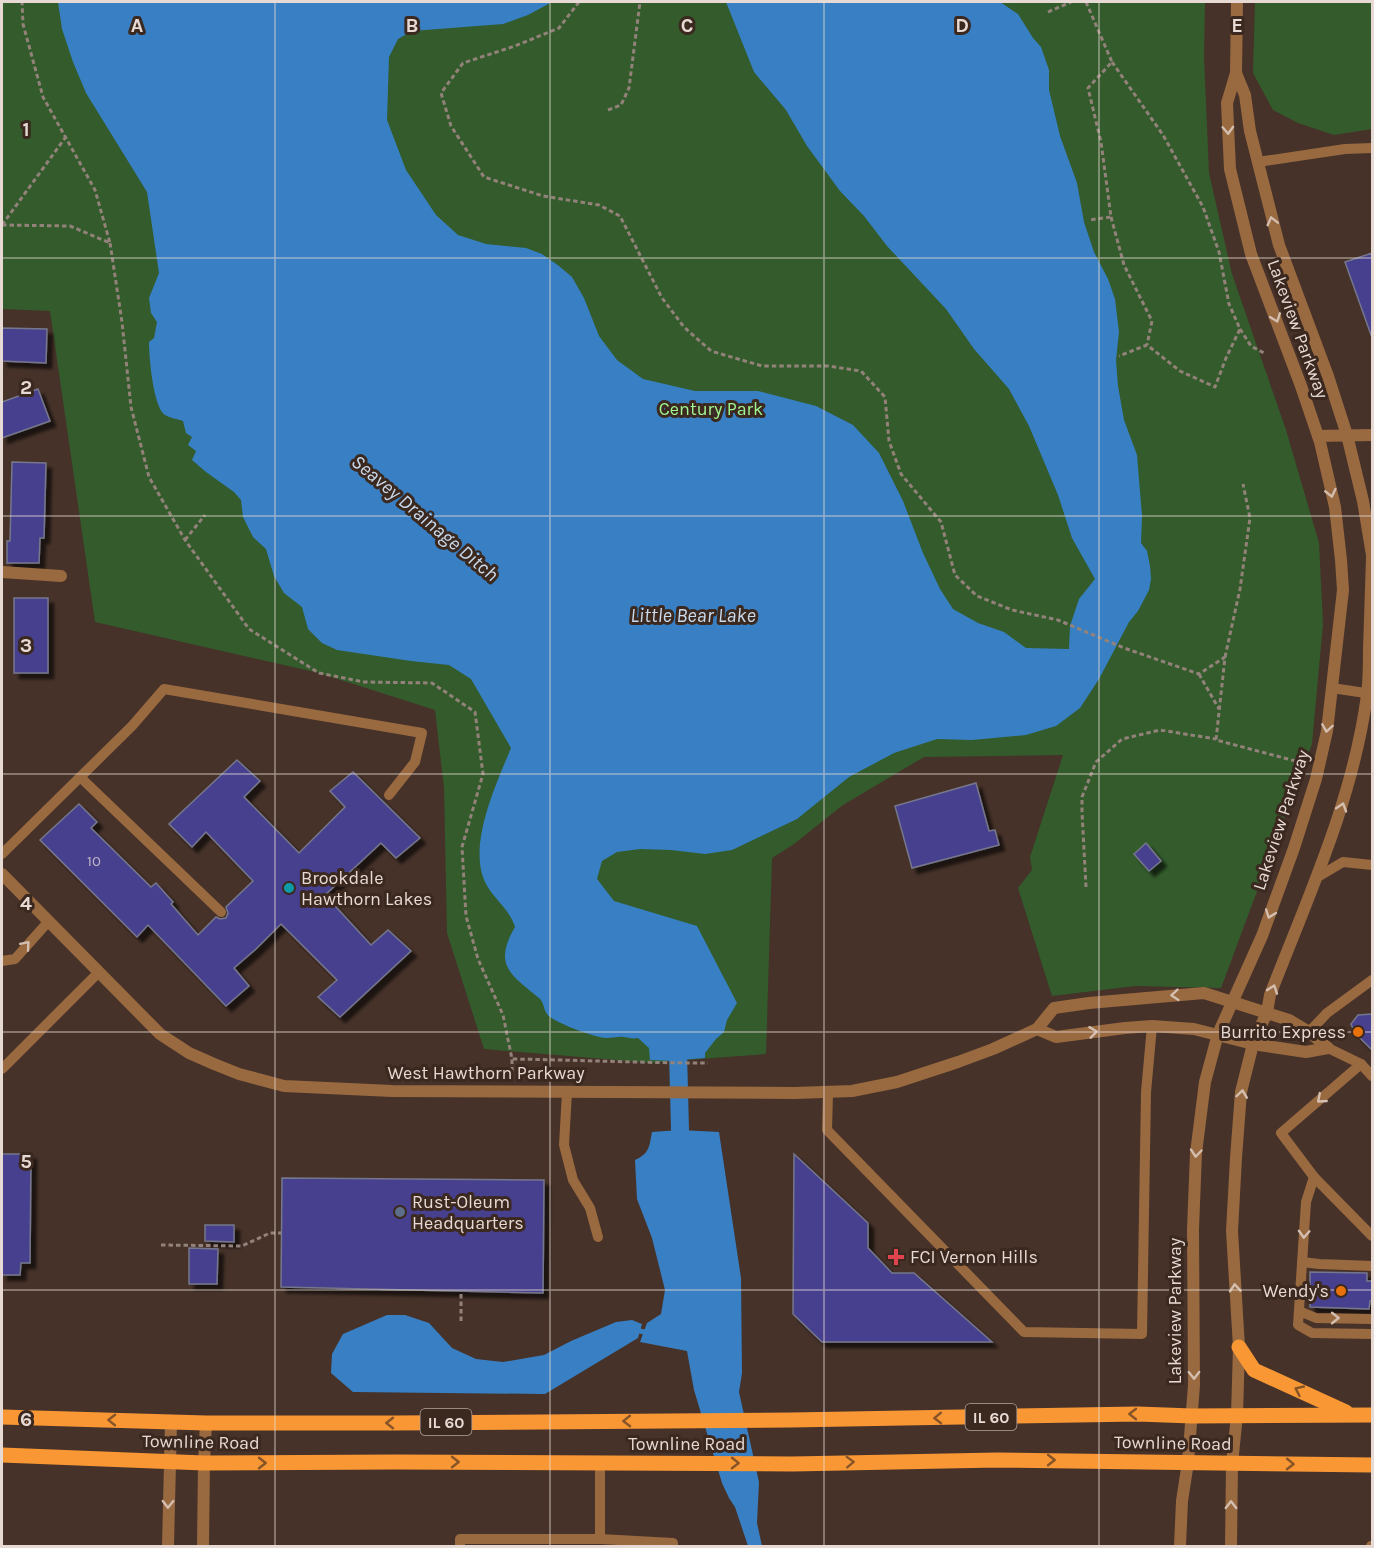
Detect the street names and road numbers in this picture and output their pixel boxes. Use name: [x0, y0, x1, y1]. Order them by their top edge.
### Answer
street label: Lakeview Parkway: [1263, 256, 1334, 402]
street label: Lakeview Parkway: [1248, 746, 1314, 893]
street label: West Hawthorn Parkway: [387, 1062, 585, 1084]
street label: Lakeview Parkway: [1164, 1237, 1186, 1384]
road number: IL 60: [966, 1404, 1016, 1430]
road number: IL 60: [420, 1409, 472, 1435]
street label: Townline Road: [142, 1430, 260, 1454]
street label: Townline Road: [1114, 1431, 1232, 1455]
street label: Townline Road: [628, 1433, 746, 1455]

